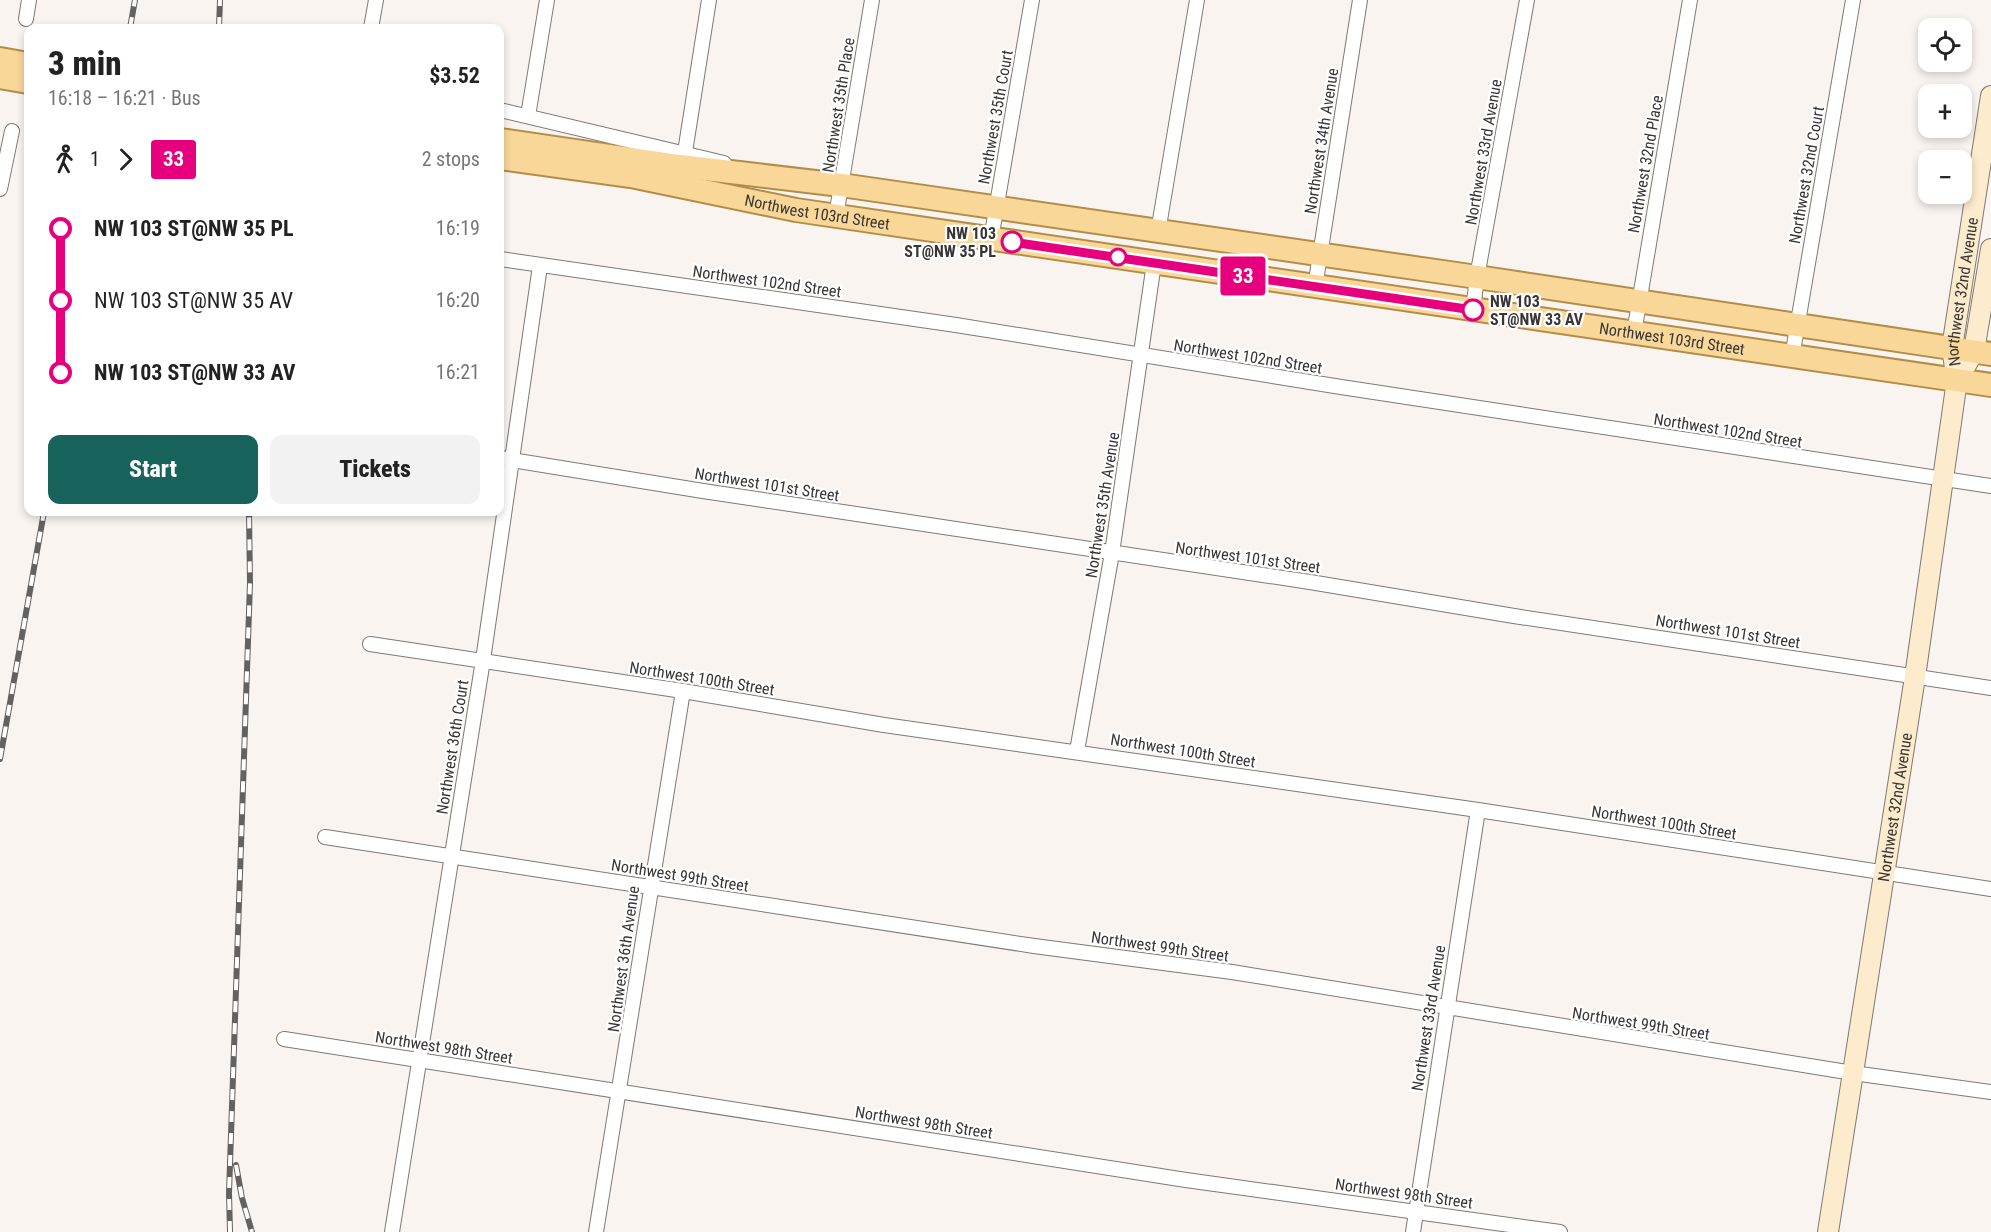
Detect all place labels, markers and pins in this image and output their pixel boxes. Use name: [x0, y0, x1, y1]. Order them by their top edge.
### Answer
place label: NW 103 ST@NW 35 PL: [904, 224, 996, 261]
marker: NW 103 ST@NW 35 PL: [1001, 231, 1023, 253]
unlabelled marker: [1109, 248, 1127, 266]
place label: NW 103 ST@NW 33 AV: [1490, 292, 1584, 329]
marker: NW 103 ST@NW 33 AV: [1462, 299, 1484, 321]

